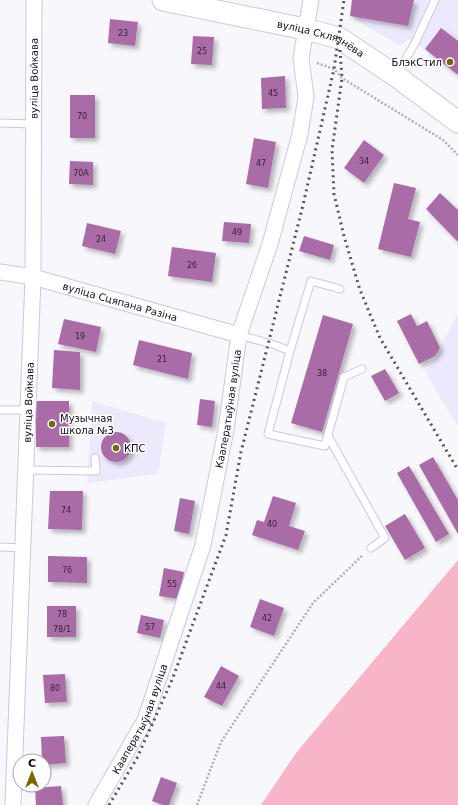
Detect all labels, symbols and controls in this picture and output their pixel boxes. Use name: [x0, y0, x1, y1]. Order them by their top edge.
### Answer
street label: вуліца Склязнёва: [276, 18, 366, 59]
house number: 23: [118, 29, 128, 38]
street label: вуліца Войкава: [29, 38, 40, 119]
house number: 25: [197, 47, 207, 56]
place label: БлэкСтил: [392, 57, 442, 68]
marker: БлэкСтил: [445, 57, 455, 67]
house number: 45: [268, 89, 278, 98]
house number: 70: [77, 112, 87, 121]
house number: 34: [359, 157, 369, 166]
house number: 47: [256, 159, 266, 168]
house number: 70А: [73, 169, 89, 178]
house number: 49: [232, 228, 242, 237]
house number: 24: [96, 235, 106, 244]
house number: 26: [187, 261, 197, 270]
street label: вуліца Сцяпана Разіна: [62, 281, 179, 323]
house number: 19: [75, 332, 85, 341]
street label: Кааператыўная вуліца: [213, 349, 243, 469]
house number: 21: [157, 355, 167, 364]
street label: вуліца Войкава: [22, 362, 36, 443]
house number: 38: [317, 369, 327, 378]
place label: Музычная школа №3: [60, 413, 114, 436]
marker: Музычная школа №3: [47, 419, 57, 429]
marker: КПС: [111, 443, 121, 453]
place label: КПС: [124, 443, 146, 454]
house number: 74: [61, 506, 71, 515]
house number: 40: [267, 520, 277, 529]
house number: 76: [62, 566, 72, 575]
house number: 55: [167, 580, 177, 589]
house number: 78: [57, 610, 67, 619]
house number: 42: [262, 614, 272, 623]
house number: 57: [145, 623, 155, 632]
house number: 78/1: [53, 625, 71, 634]
street label: Кааператыўная вуліца: [110, 662, 169, 776]
house number: 44: [216, 682, 226, 691]
house number: 80: [50, 684, 60, 693]
north arrow: [12, 753, 52, 793]
text: С: [28, 757, 36, 770]

